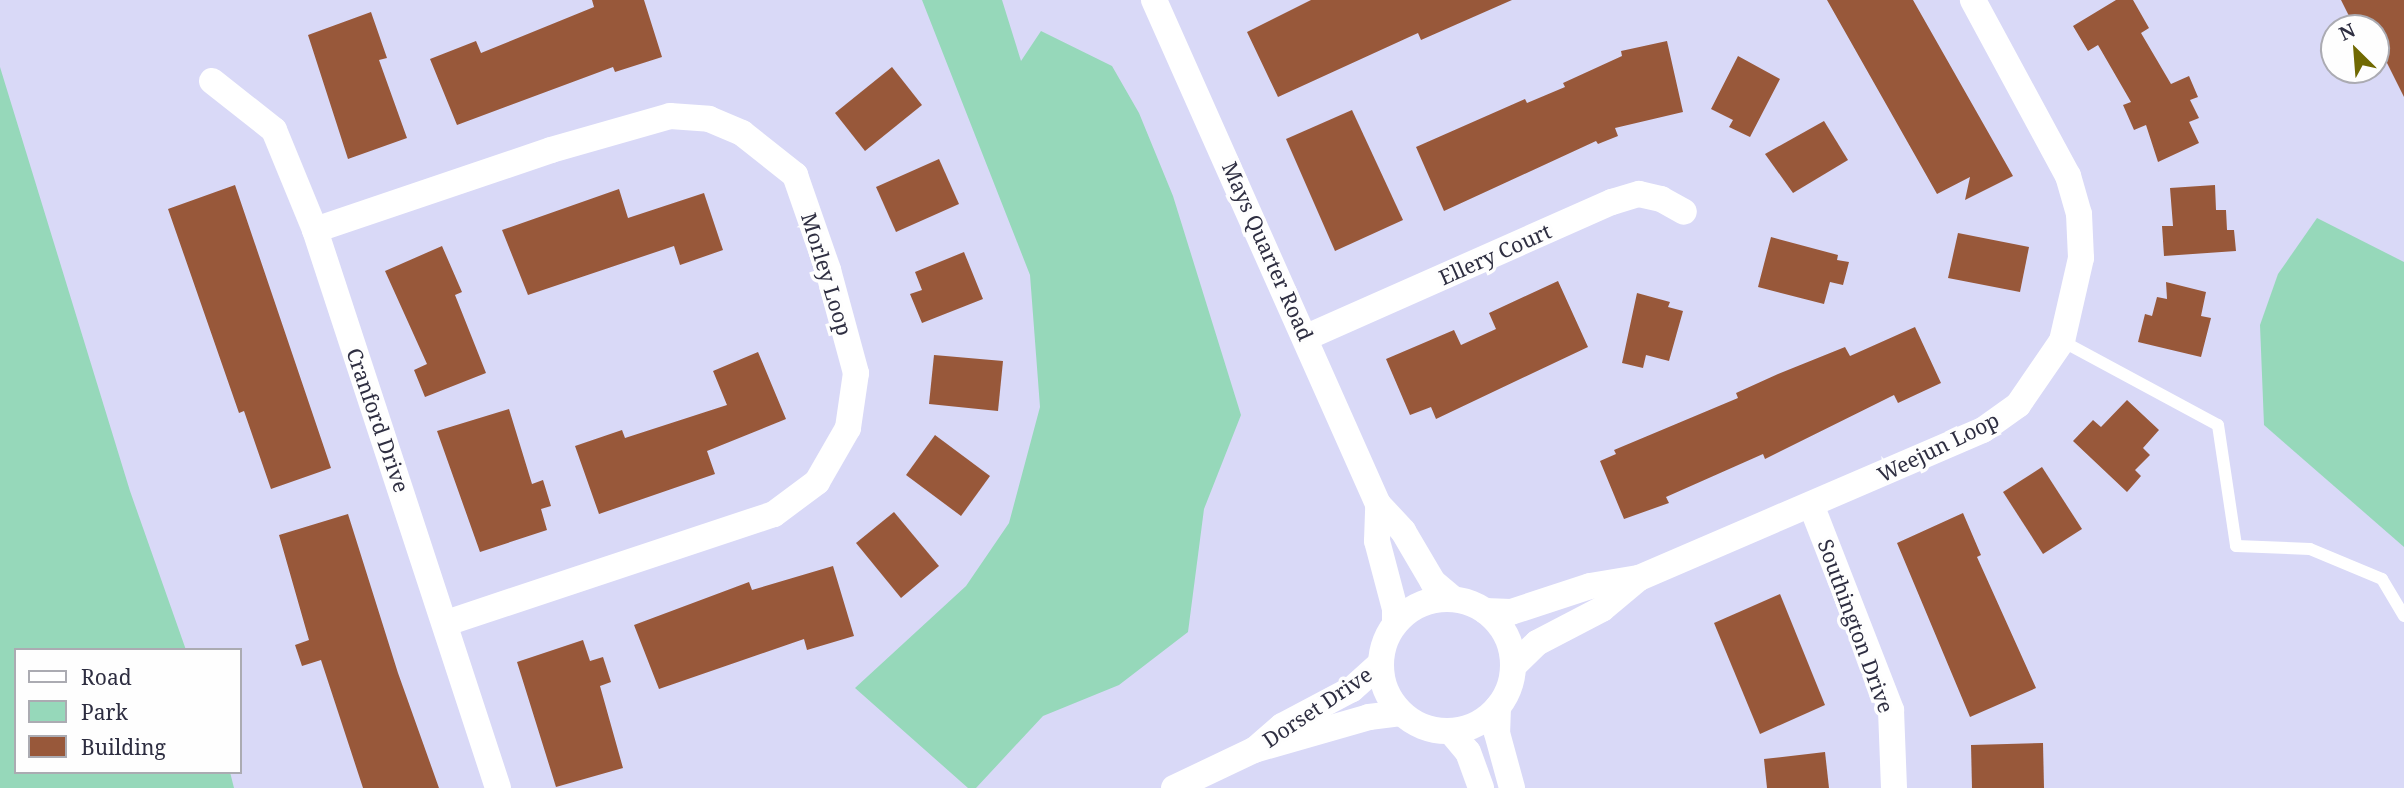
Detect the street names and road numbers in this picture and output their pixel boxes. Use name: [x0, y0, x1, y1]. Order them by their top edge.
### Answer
street label: Mays Quarter Road: [1217, 158, 1319, 344]
street label: Morley Loop: [796, 210, 858, 338]
street label: Ellery Court: [1435, 218, 1555, 290]
street label: Cranford Drive: [341, 344, 415, 496]
street label: Weejun Loop: [1873, 407, 2003, 487]
street label: Southington Drive: [1813, 536, 1899, 716]
street label: Dorset Drive: [1258, 661, 1376, 753]

